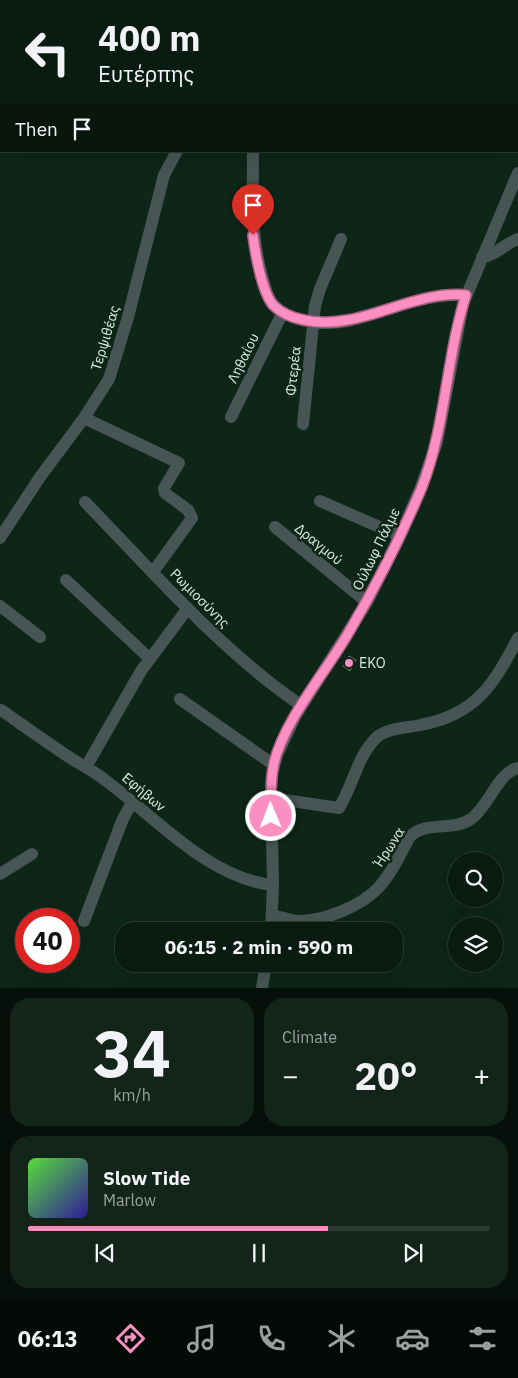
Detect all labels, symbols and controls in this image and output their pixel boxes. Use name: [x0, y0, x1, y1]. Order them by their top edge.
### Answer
text: 400 m: [98, 15, 201, 61]
icon: left: [15, 20, 80, 85]
text: Ευτέρπης: [98, 59, 194, 88]
icon: arrive: [68, 115, 96, 143]
text: Then: [15, 117, 58, 141]
pin: [232, 184, 274, 235]
icon: arrive: [239, 191, 267, 219]
street label: Τερψιθέας: [87, 303, 123, 373]
street label: Ληθαίου: [223, 330, 263, 386]
street label: Φτερέα: [281, 345, 305, 397]
street label: Ούλωφ Πάλμε: [348, 505, 404, 593]
street label: Δραγμού: [291, 519, 347, 569]
street label: Ρωμιοσύνης: [167, 565, 234, 632]
place label: EKO: [359, 654, 386, 672]
marker: EKO: [343, 657, 355, 669]
street label: Εφήβων: [118, 768, 170, 816]
position arrow: [244, 789, 296, 841]
street label: Ήρωνα: [369, 823, 409, 871]
map controls: [448, 852, 503, 972]
button: search: [448, 852, 503, 907]
speed limit sign: 40: [15, 908, 80, 973]
button: layers: [448, 917, 503, 972]
text: 06:15 · 2 min · 590 m: [165, 935, 353, 959]
text: 34: [93, 1010, 171, 1095]
text: Climate: [282, 1027, 337, 1047]
text: 20°: [354, 1051, 418, 1100]
text: −: [282, 1057, 299, 1094]
text: +: [473, 1057, 490, 1094]
text: km/h: [113, 1085, 151, 1105]
text: Slow Tide: [103, 1166, 190, 1190]
text: Marlow: [103, 1190, 156, 1210]
icon: previous: [91, 1239, 119, 1267]
icon: pause: [245, 1239, 273, 1267]
icon: next: [399, 1239, 427, 1267]
icon: directions: [113, 1321, 148, 1356]
icon: music: [184, 1321, 219, 1356]
icon: phone: [254, 1321, 289, 1356]
icon: climate: [324, 1321, 359, 1356]
icon: car: [395, 1321, 430, 1356]
icon: filters: [465, 1321, 500, 1356]
text: 06:13: [18, 1324, 78, 1353]

